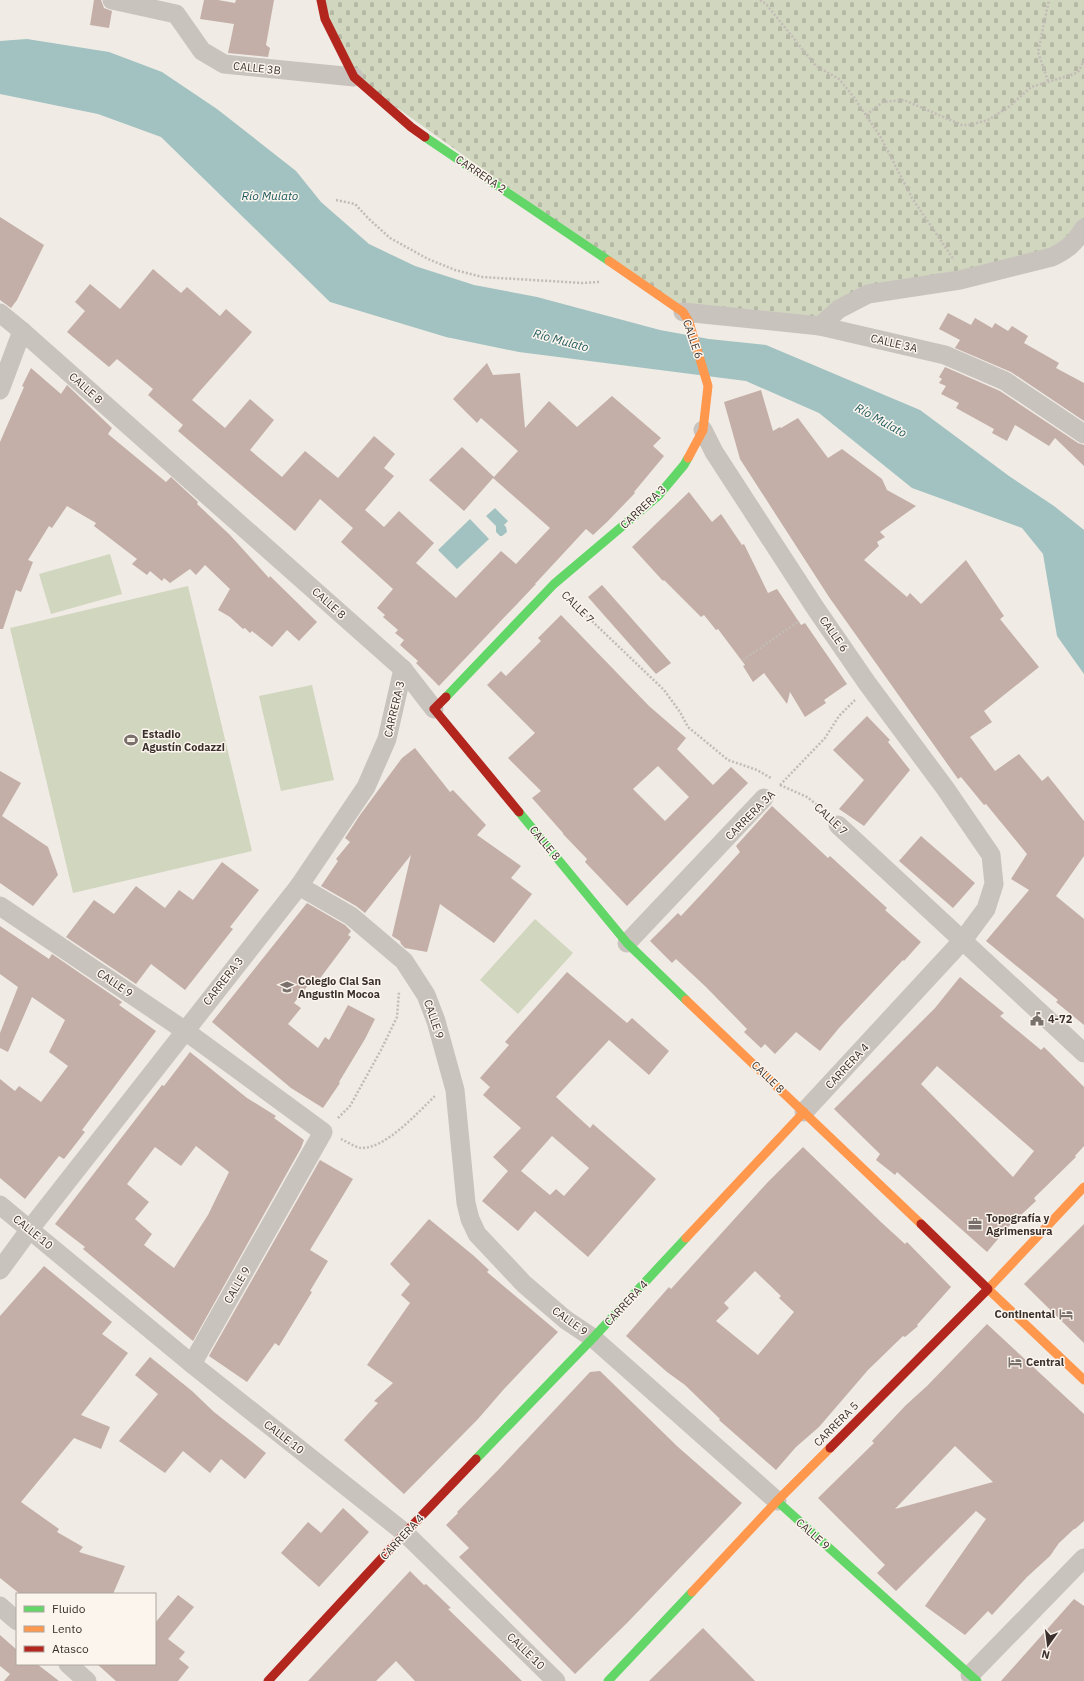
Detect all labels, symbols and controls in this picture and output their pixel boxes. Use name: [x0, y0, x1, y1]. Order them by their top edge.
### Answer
street label: CALLE 3B: [233, 59, 281, 77]
street label: CARRERA 2: [453, 152, 509, 196]
water label: Río Mulato: [242, 188, 299, 203]
street label: CALLE 6: [680, 318, 706, 360]
water label: Río Mulato: [532, 325, 591, 355]
street label: CALLE 3A: [869, 331, 919, 355]
street label: CALLE 8: [66, 369, 106, 407]
water label: Río Mulato: [853, 400, 910, 441]
street label: CARRERA 3: [617, 482, 669, 532]
street label: CALLE 8: [309, 584, 349, 622]
street label: CALLE 7: [559, 588, 597, 626]
street label: CALLE 6: [817, 613, 851, 655]
street label: CARRERA 3: [381, 679, 407, 739]
place label: Estadio Agustín Codazzi: [142, 727, 225, 754]
sports icon: Estadio Agustín Codazzi: [123, 732, 139, 748]
street label: CARRERA 3A: [722, 787, 778, 843]
street label: CALLE 7: [811, 800, 851, 838]
street label: CALLE 8: [527, 823, 563, 863]
street label: CARRERA 3: [200, 954, 246, 1008]
street label: CALLE 9: [94, 966, 136, 1000]
place label: Colegio Cial San Angustin Mocoa: [298, 974, 381, 1001]
school or university icon: Colegio Cial San Angustin Mocoa: [279, 979, 295, 995]
street label: CALLE 9: [421, 998, 447, 1040]
public building icon: 4-72: [1029, 1011, 1045, 1027]
place label: 4-72: [1048, 1012, 1073, 1026]
street label: CARRERA 4: [822, 1040, 872, 1092]
street label: CALLE 8: [749, 1058, 787, 1096]
place label: Topografía y Agrimensura: [986, 1211, 1052, 1238]
street label: CALLE 10: [10, 1212, 56, 1252]
office icon: Topografía y Agrimensura: [967, 1216, 983, 1232]
street label: CALLE 9: [221, 1264, 253, 1306]
street label: CARRERA 4: [601, 1277, 651, 1329]
street label: CALLE 9: [549, 1303, 591, 1339]
hotel icon: Continental: [1058, 1306, 1074, 1322]
place label: Continental: [995, 1307, 1056, 1321]
hotel icon: Central: [1007, 1354, 1023, 1370]
place label: Central: [1026, 1355, 1065, 1369]
street label: CARRERA 5: [811, 1399, 861, 1449]
street label: CALLE 10: [261, 1417, 307, 1457]
street label: CARRERA 4: [377, 1511, 427, 1563]
street label: CALLE 9: [793, 1515, 833, 1553]
legend: [16, 1593, 156, 1665]
text: Fluido: [52, 1601, 86, 1616]
text: Lento: [52, 1621, 82, 1636]
north arrow: [1028, 1625, 1068, 1665]
street label: CALLE 10: [504, 1630, 548, 1672]
text: Atasco: [52, 1641, 89, 1656]
text: N: [1040, 1647, 1051, 1662]

